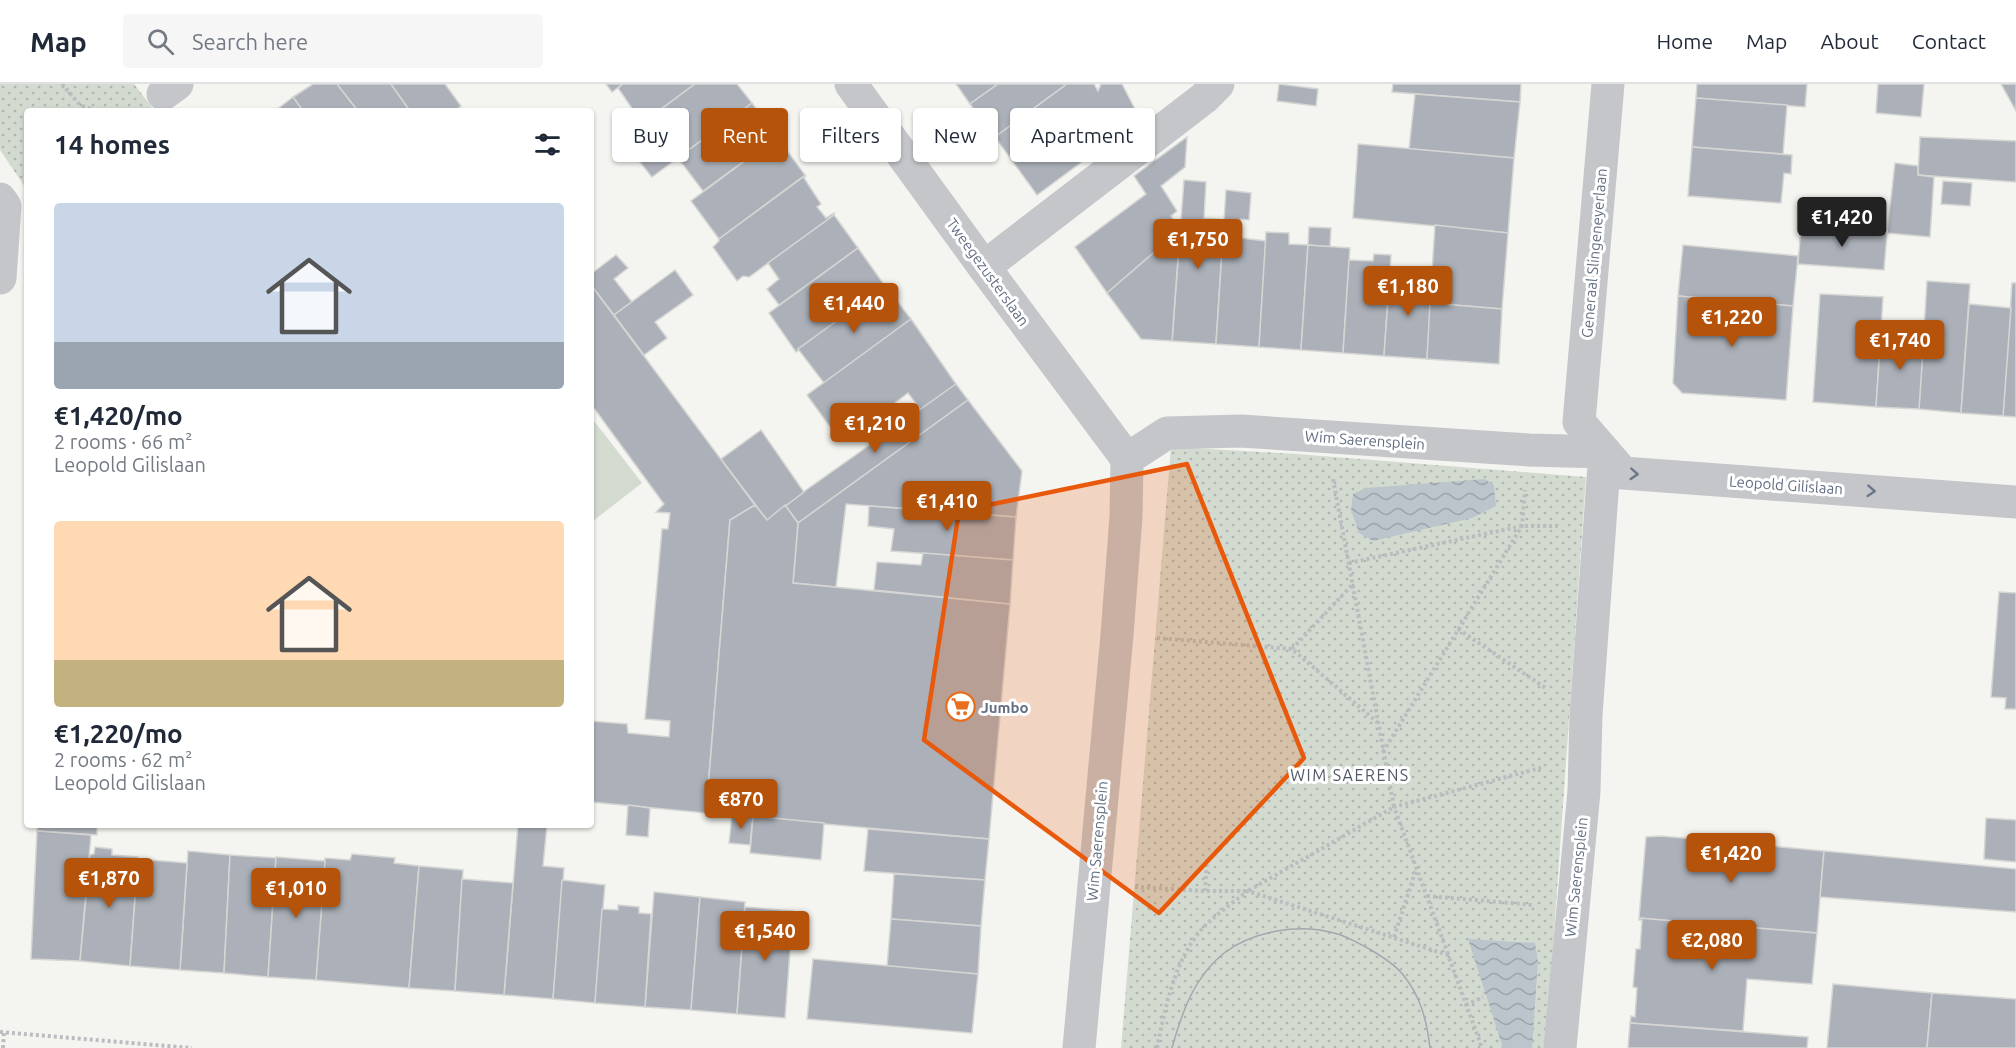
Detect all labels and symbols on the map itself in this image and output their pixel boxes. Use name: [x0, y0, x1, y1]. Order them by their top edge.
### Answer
street label: Generaal Slingeneyerlaan: [1578, 167, 1610, 339]
pin: €1,420: [1793, 197, 1891, 248]
street label: Tweegezusterslaan: [943, 215, 1033, 329]
pin: €1,750: [1149, 219, 1247, 270]
pin: €1,180: [1359, 266, 1457, 317]
pin: €1,440: [805, 283, 903, 334]
pin: €1,220: [1683, 297, 1781, 348]
pin: €1,740: [1851, 320, 1949, 371]
pin: €1,210: [826, 403, 924, 454]
street label: Wim Saerensplein: [1304, 427, 1426, 453]
one-way arrow: [1630, 468, 1639, 481]
street label: Leopold Gilislaan: [1729, 473, 1843, 497]
pin: €1,410: [898, 481, 996, 532]
one-way arrow: [1866, 484, 1875, 497]
supermarket icon: Jumbo: [944, 691, 976, 723]
place label: Jumbo: [981, 699, 1029, 716]
district label: WIM SAERENS: [1290, 766, 1410, 784]
pin: €870: [705, 779, 777, 830]
street label: Wim Saerensplein: [1083, 780, 1111, 902]
street label: Wim Saerensplein: [1561, 816, 1591, 938]
pin: €1,420: [1682, 833, 1780, 884]
pin: €1,870: [60, 858, 158, 909]
pin: €1,010: [247, 868, 345, 919]
pin: €1,540: [716, 911, 814, 962]
pin: €2,080: [1663, 920, 1761, 971]

